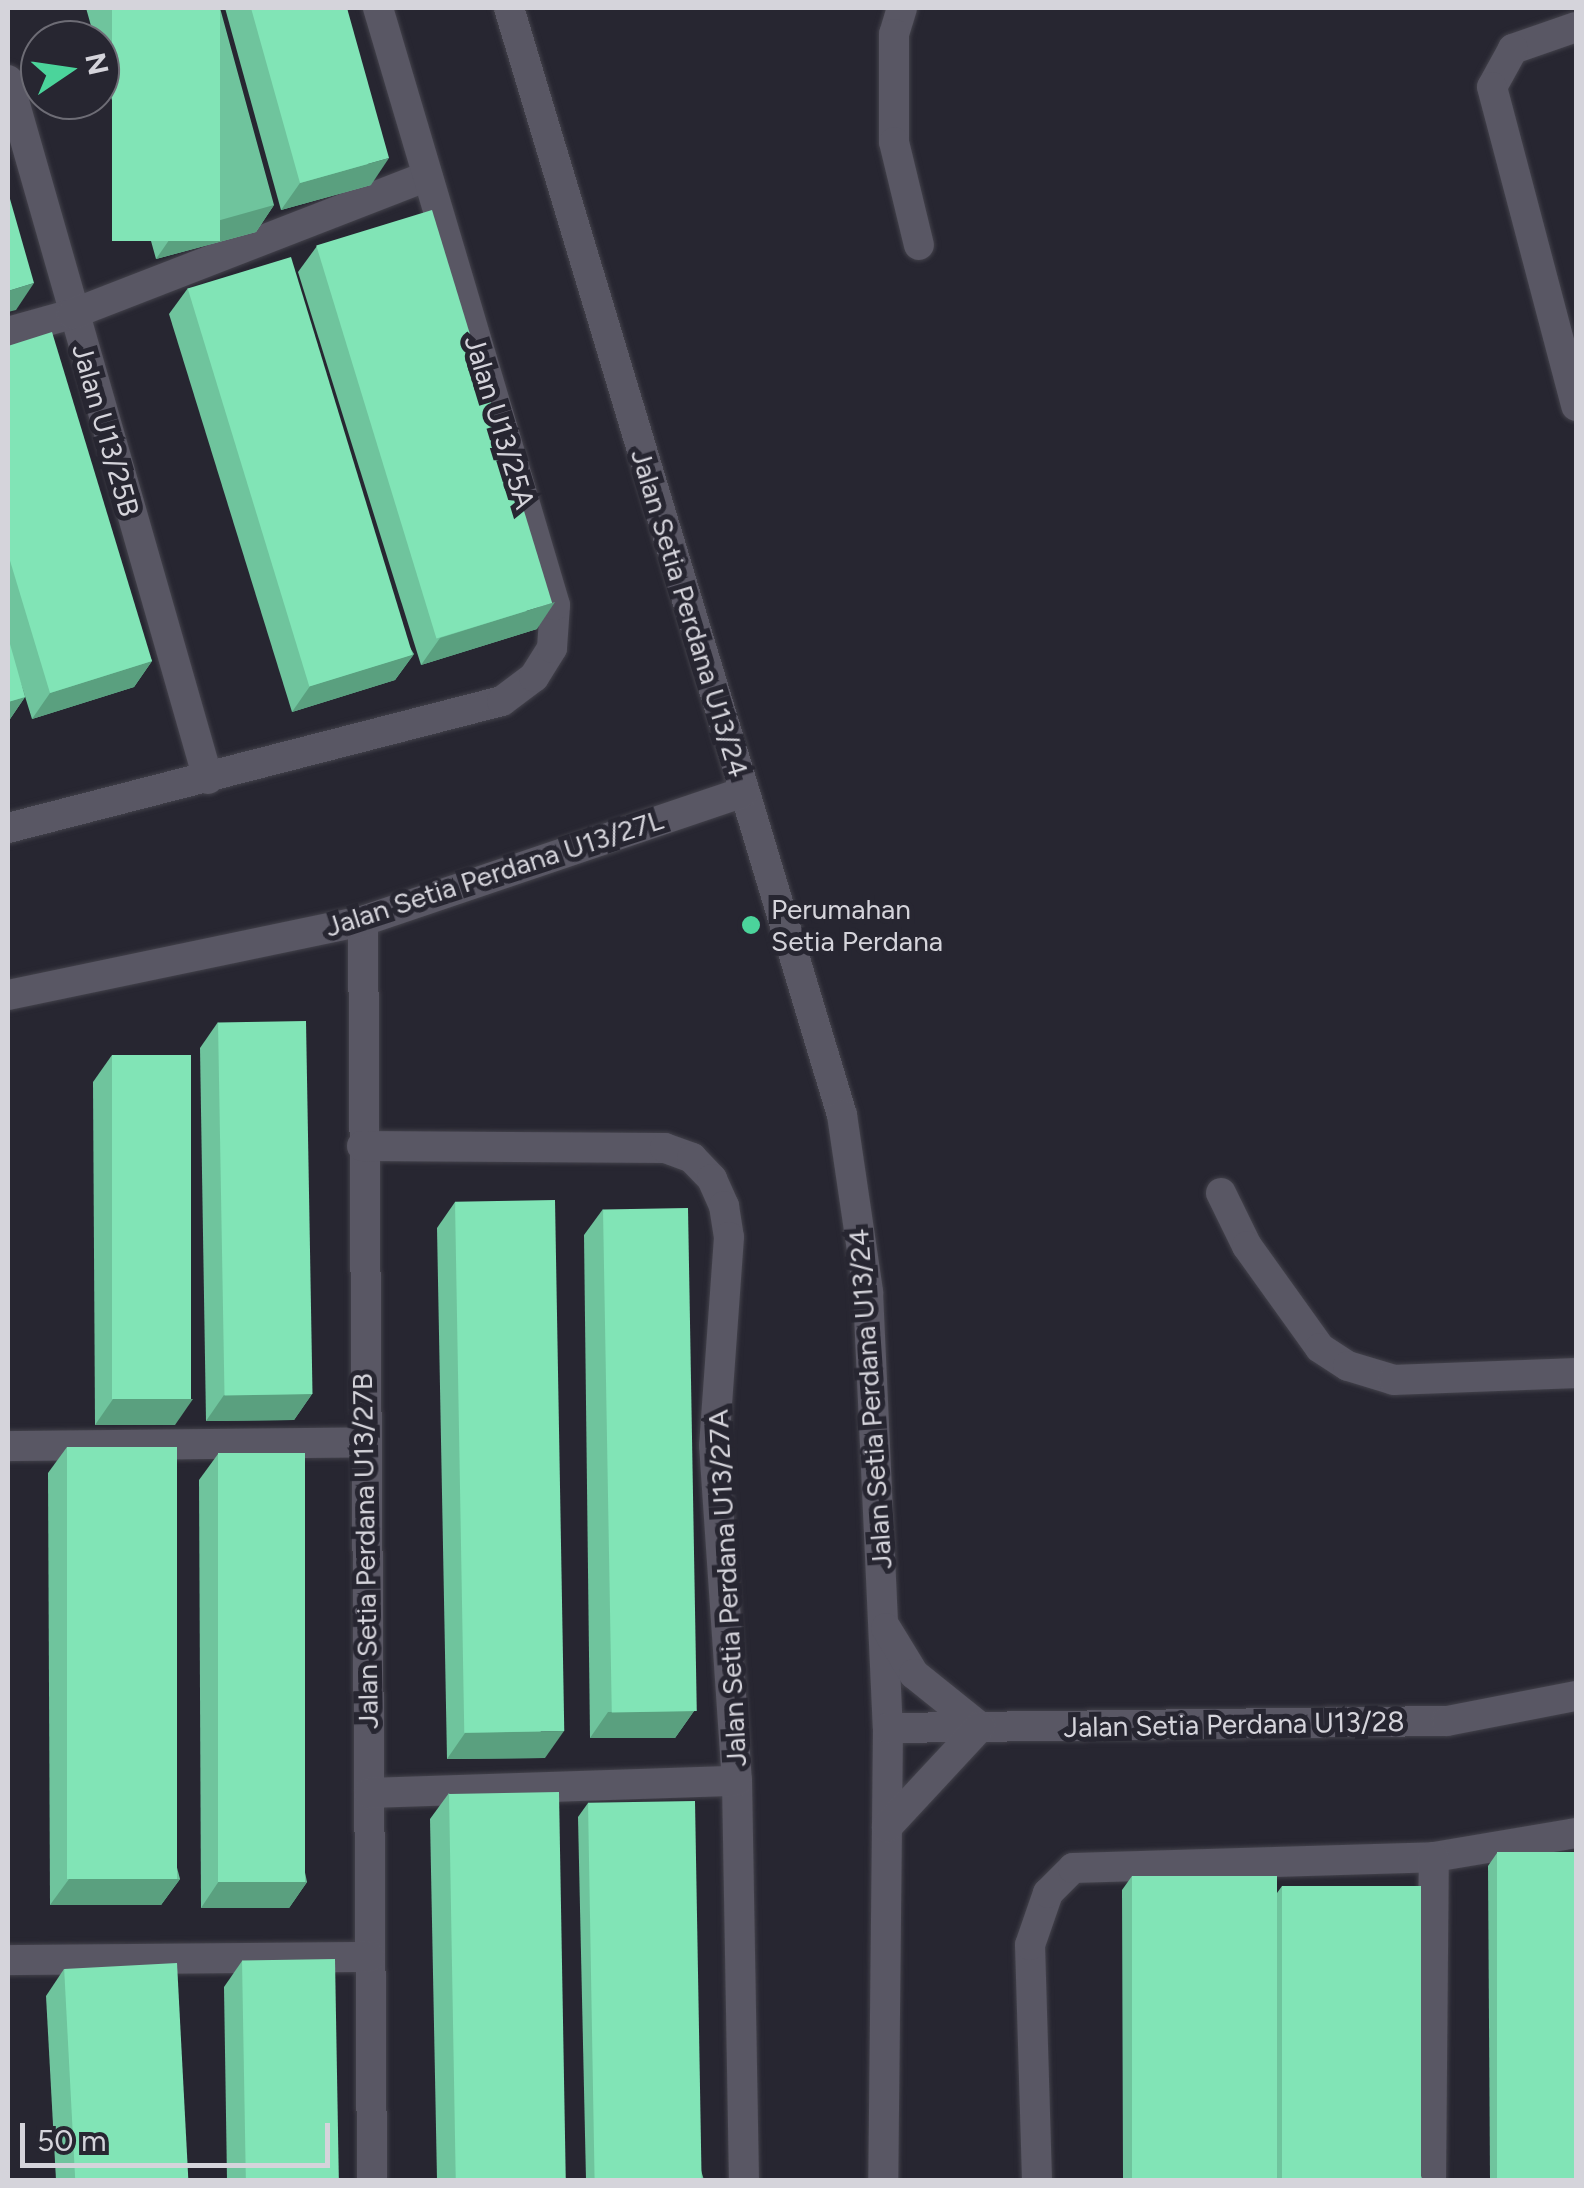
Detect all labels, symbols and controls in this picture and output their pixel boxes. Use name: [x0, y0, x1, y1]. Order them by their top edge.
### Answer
north arrow: [20, 20, 120, 120]
text: N: [78, 49, 116, 78]
street label: Jalan U13/25A: [458, 331, 542, 513]
street label: Jalan U13/25B: [65, 340, 147, 520]
street label: Jalan Setia Perdana U13/24: [624, 445, 756, 781]
street label: Jalan Setia Perdana U13/27L: [321, 802, 667, 944]
place label: Perumahan Setia Perdana: [771, 892, 943, 958]
marker: Perumahan Setia Perdana: [740, 914, 762, 936]
street label: Jalan Setia Perdana U13/24: [841, 1228, 899, 1570]
street label: Jalan Setia Perdana U13/27B: [345, 1373, 385, 1729]
street label: Jalan Setia Perdana U13/27A: [701, 1408, 753, 1768]
street label: Jalan Setia Perdana U13/28: [1063, 1704, 1405, 1744]
scale bar: [25, 2103, 335, 2165]
text: 50 m: [37, 2122, 106, 2159]

